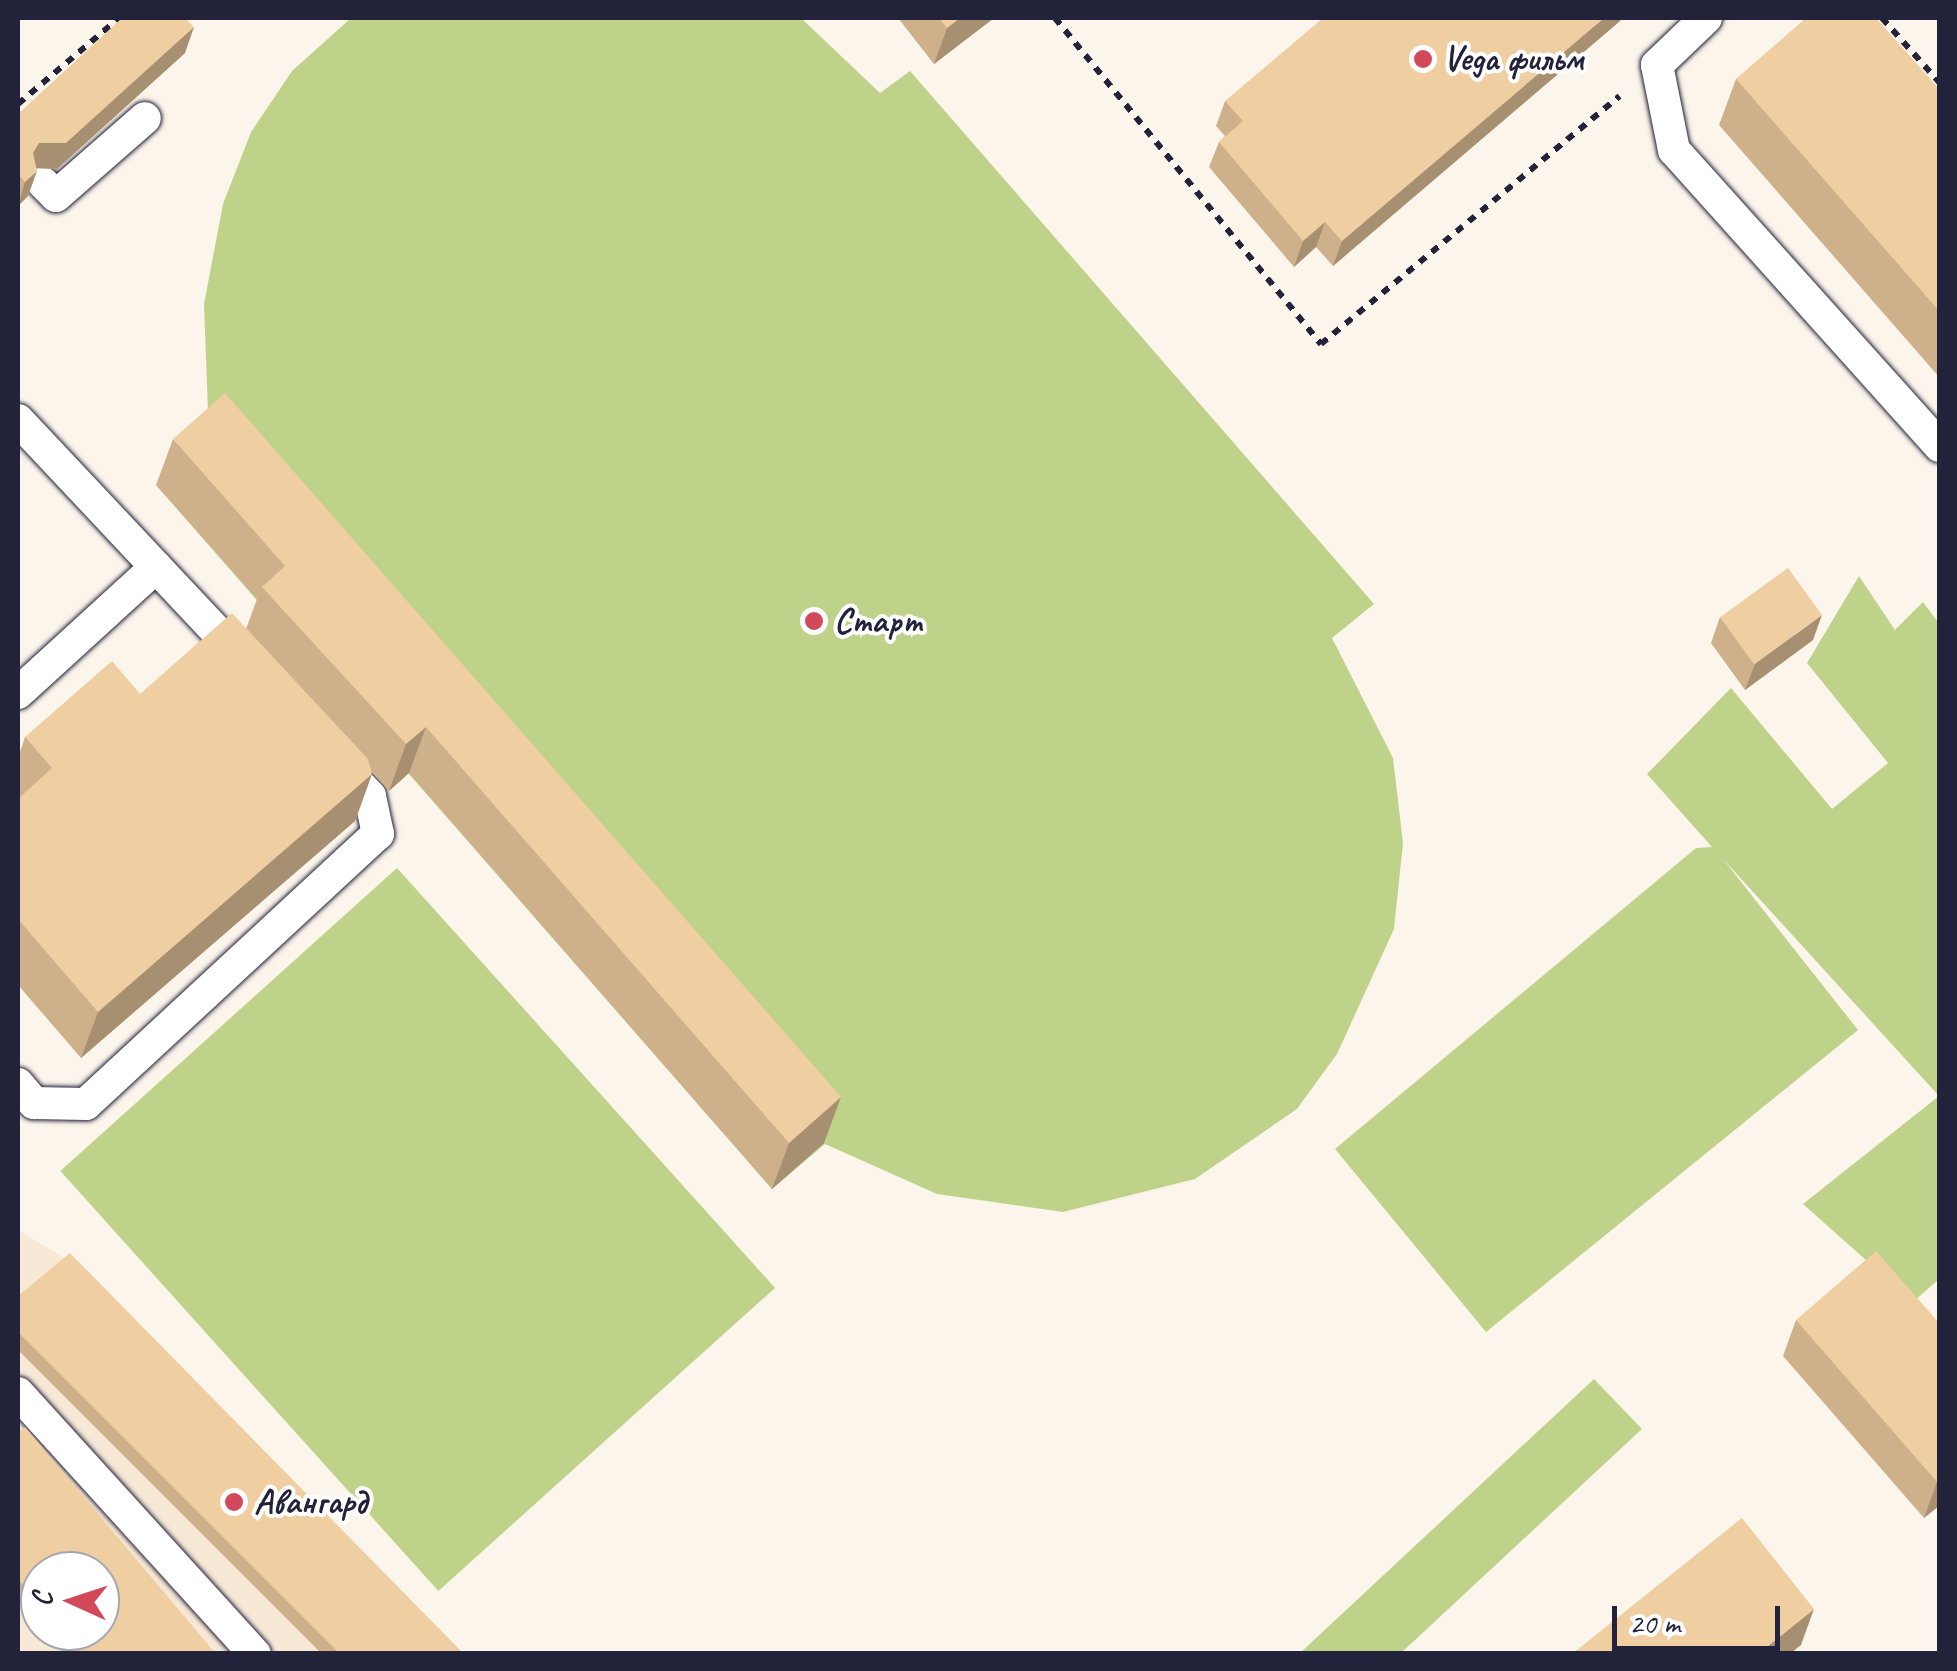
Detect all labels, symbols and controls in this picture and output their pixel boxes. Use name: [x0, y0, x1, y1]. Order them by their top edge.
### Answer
place label: Vega фильм: [1443, 38, 1583, 80]
marker: Vega фильм: [1412, 48, 1434, 70]
place label: Старт: [834, 600, 923, 642]
marker: Старт: [803, 610, 825, 632]
place label: Авангард: [254, 1481, 367, 1523]
marker: Авангард: [223, 1491, 245, 1513]
north arrow: [20, 1551, 120, 1651]
scale bar: [1617, 1586, 1784, 1648]
text: С: [24, 1592, 59, 1607]
text: 20 m: [1629, 1604, 1680, 1642]

